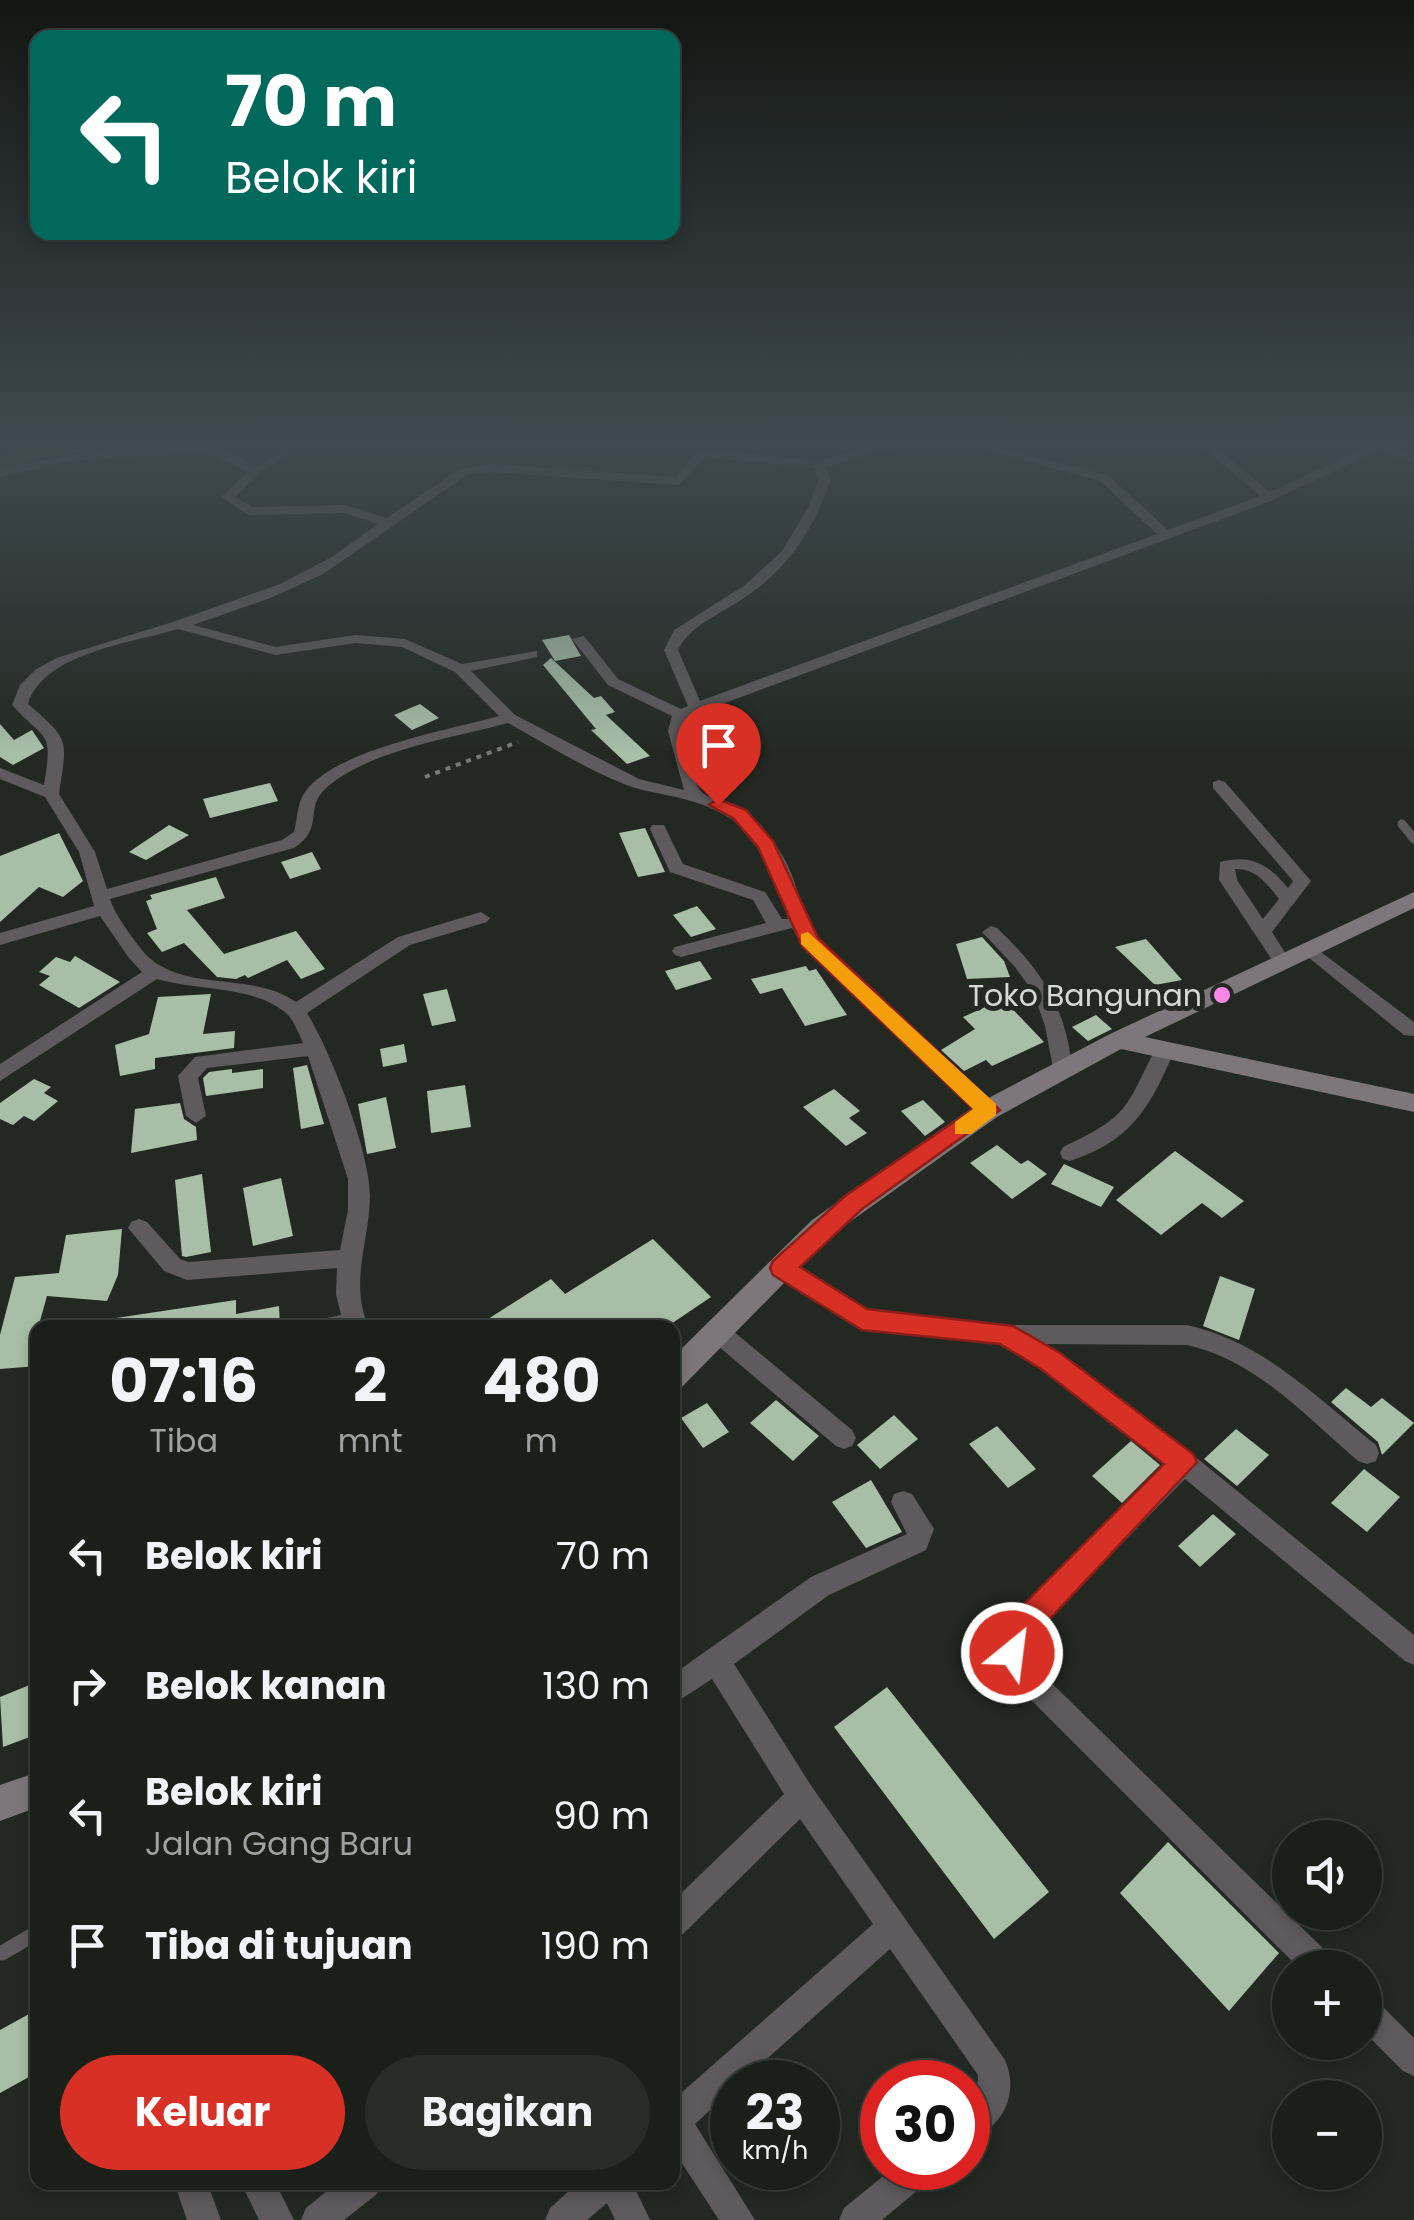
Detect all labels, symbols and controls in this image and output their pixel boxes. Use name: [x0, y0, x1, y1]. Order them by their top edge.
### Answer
text: 70 m: [225, 52, 397, 151]
icon: left: [60, 70, 190, 200]
text: Belok kiri: [225, 146, 418, 209]
pin: [676, 703, 761, 806]
icon: arrive: [691, 718, 746, 773]
place label: Toko Bangunan: [968, 974, 1202, 1017]
marker: Toko Bangunan: [1211, 984, 1233, 1006]
text: 07:16: [109, 1339, 258, 1423]
text: 2: [353, 1339, 387, 1423]
text: 480: [482, 1339, 601, 1423]
text: Tiba: [150, 1418, 218, 1463]
text: mnt: [338, 1418, 403, 1463]
text: m: [525, 1418, 558, 1463]
icon: left: [60, 1528, 115, 1583]
text: Belok kiri: [145, 1529, 323, 1582]
text: 70 m: [556, 1529, 650, 1582]
position arrow: [960, 1601, 1064, 1705]
icon: right: [60, 1658, 115, 1713]
text: Belok kanan: [145, 1659, 387, 1712]
text: 130 m: [542, 1659, 650, 1712]
text: Belok kiri: [145, 1765, 323, 1818]
icon: left: [60, 1788, 115, 1843]
text: 90 m: [553, 1789, 650, 1842]
map controls: [1272, 1820, 1382, 2190]
button: sound: [1272, 1820, 1382, 1930]
text: Jalan Gang Baru: [145, 1821, 413, 1866]
icon: arrive: [60, 1918, 115, 1973]
text: Tiba di tujuan: [145, 1919, 413, 1972]
text: 190 m: [541, 1919, 650, 1972]
button: +: [1272, 1950, 1382, 2060]
button: Keluar: [60, 2055, 345, 2170]
button: Bagikan: [365, 2055, 650, 2170]
speed limit sign: 30: [860, 2060, 990, 2190]
text: 23: [746, 2077, 804, 2148]
button: −: [1272, 2080, 1382, 2190]
text: km/h: [742, 2133, 808, 2168]

